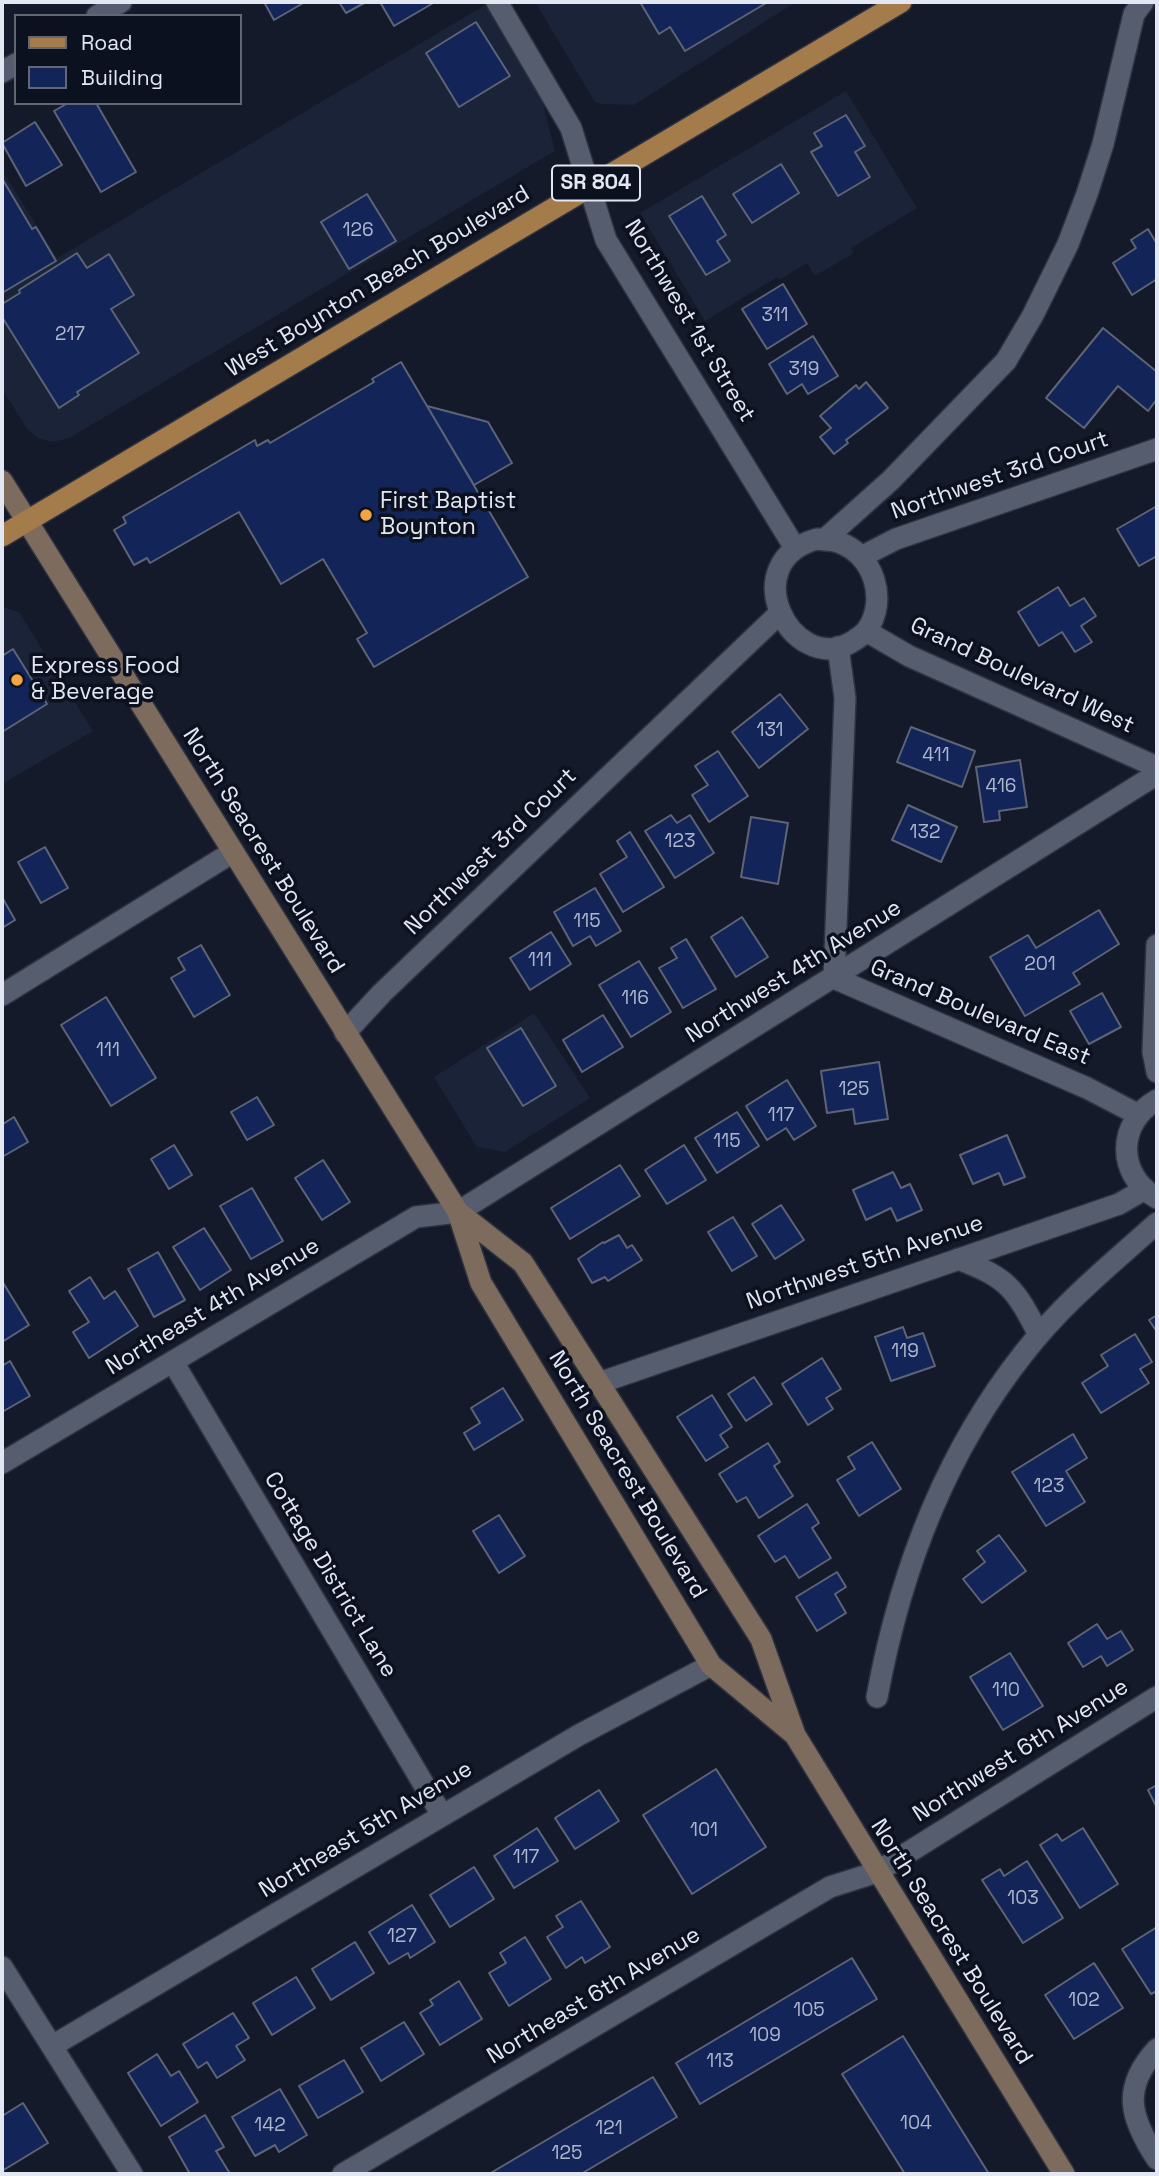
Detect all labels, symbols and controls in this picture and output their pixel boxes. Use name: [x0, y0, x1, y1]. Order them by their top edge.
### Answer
legend: [14, 14, 242, 105]
text: Road: [81, 29, 133, 56]
text: Building: [81, 64, 163, 91]
road number: SR 804: [552, 166, 640, 200]
street label: West Boynton Beach Boulevard: [221, 180, 535, 384]
street label: Northwest 1st Street: [618, 215, 760, 427]
house number: 126: [342, 220, 374, 242]
house number: 311: [761, 305, 789, 327]
house number: 217: [55, 324, 85, 346]
house number: 319: [789, 359, 819, 381]
street label: Northwest 3rd Court: [888, 426, 1112, 526]
place label: First Baptist Boynton: [380, 488, 516, 542]
marker: First Baptist Boynton: [358, 507, 374, 523]
street label: Grand Boulevard West: [906, 612, 1138, 740]
place label: Express Food & Beverage: [31, 653, 180, 707]
marker: Express Food & Beverage: [9, 672, 25, 688]
house number: 131: [756, 720, 784, 742]
street label: North Seacrest Boulevard: [176, 723, 350, 979]
house number: 411: [922, 745, 950, 767]
street label: Northwest 3rd Court: [399, 763, 583, 941]
house number: 416: [986, 776, 1016, 798]
house number: 132: [910, 822, 940, 844]
house number: 123: [665, 831, 695, 853]
street label: Northwest 4th Avenue: [681, 894, 907, 1050]
house number: 115: [573, 911, 601, 933]
house number: 111: [528, 950, 552, 972]
street label: Grand Boulevard East: [866, 954, 1094, 1072]
house number: 201: [1024, 954, 1056, 976]
house number: 116: [621, 988, 649, 1010]
house number: 111: [96, 1040, 120, 1062]
house number: 125: [839, 1079, 869, 1101]
house number: 117: [768, 1105, 794, 1127]
house number: 115: [713, 1131, 741, 1153]
street label: Northwest 5th Avenue: [743, 1210, 987, 1316]
street label: Northeast 4th Avenue: [101, 1232, 325, 1382]
house number: 119: [891, 1341, 919, 1363]
street label: North Seacrest Boulevard: [542, 1346, 712, 1604]
street label: Cottage District Lane: [258, 1467, 402, 1683]
house number: 123: [1034, 1476, 1064, 1498]
street label: Northwest 6th Avenue: [908, 1673, 1134, 1829]
house number: 110: [992, 1680, 1020, 1702]
street label: Northeast 5th Avenue: [255, 1755, 477, 1905]
street label: North Seacrest Boulevard: [864, 1814, 1038, 2070]
house number: 101: [690, 1820, 718, 1842]
house number: 117: [513, 1847, 539, 1869]
house number: 103: [1007, 1888, 1039, 1910]
street label: Northeast 6th Avenue: [482, 1921, 706, 2071]
house number: 127: [387, 1926, 417, 1948]
house number: 102: [1068, 1990, 1100, 2012]
house number: 105: [793, 2000, 825, 2022]
house number: 109: [749, 2025, 781, 2047]
house number: 113: [706, 2051, 734, 2073]
house number: 104: [900, 2113, 932, 2135]
house number: 142: [254, 2115, 286, 2137]
house number: 121: [595, 2118, 623, 2140]
house number: 125: [552, 2143, 582, 2165]

